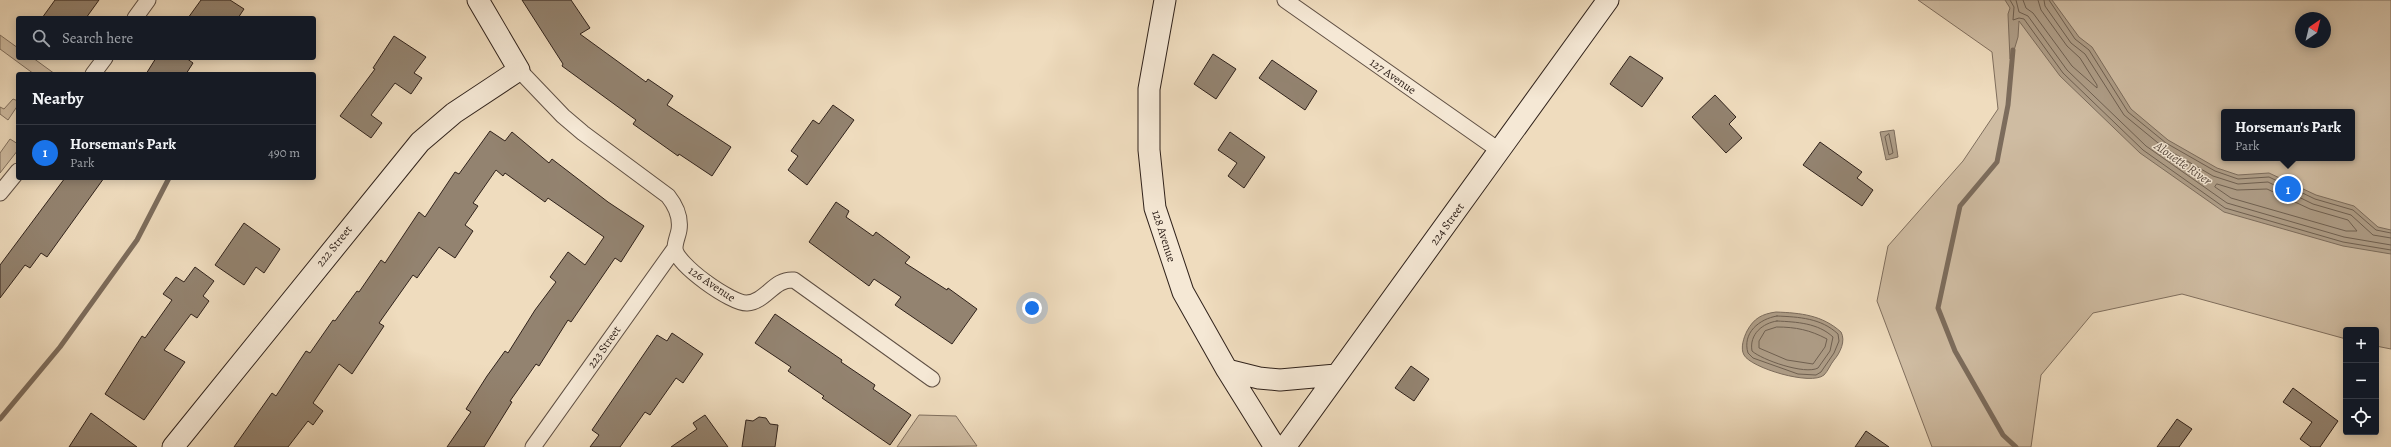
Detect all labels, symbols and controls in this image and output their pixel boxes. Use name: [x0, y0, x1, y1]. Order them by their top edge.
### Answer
north arrow: [2295, 12, 2331, 48]
search box: [16, 16, 316, 60]
icon: search: [30, 27, 52, 49]
text: Search here: [62, 28, 133, 48]
street label: 127 Avenue: [1367, 54, 1419, 98]
text: Nearby: [32, 87, 83, 110]
popup: [2221, 109, 2355, 161]
text: Horseman's Park: [2235, 117, 2341, 137]
text: Horseman's Park: [70, 134, 176, 154]
water label: Alouette River: [2150, 137, 2215, 189]
text: Park: [2235, 137, 2259, 154]
text: 1: [43, 144, 47, 161]
text: 490 m: [268, 144, 300, 161]
text: Park: [70, 154, 94, 171]
pin: 1: [2275, 174, 2301, 204]
street label: 224 Street: [1426, 200, 1468, 248]
street label: 128 Avenue: [1148, 208, 1180, 264]
street label: 222 Street: [312, 222, 356, 270]
street label: 126 Avenue: [685, 262, 739, 306]
your location: [1022, 298, 1042, 318]
street label: 223 Street: [584, 323, 624, 371]
map controls: [2343, 327, 2379, 435]
button: +: [2343, 327, 2379, 363]
button: −: [2343, 363, 2379, 399]
button: locate: [2343, 399, 2379, 435]

